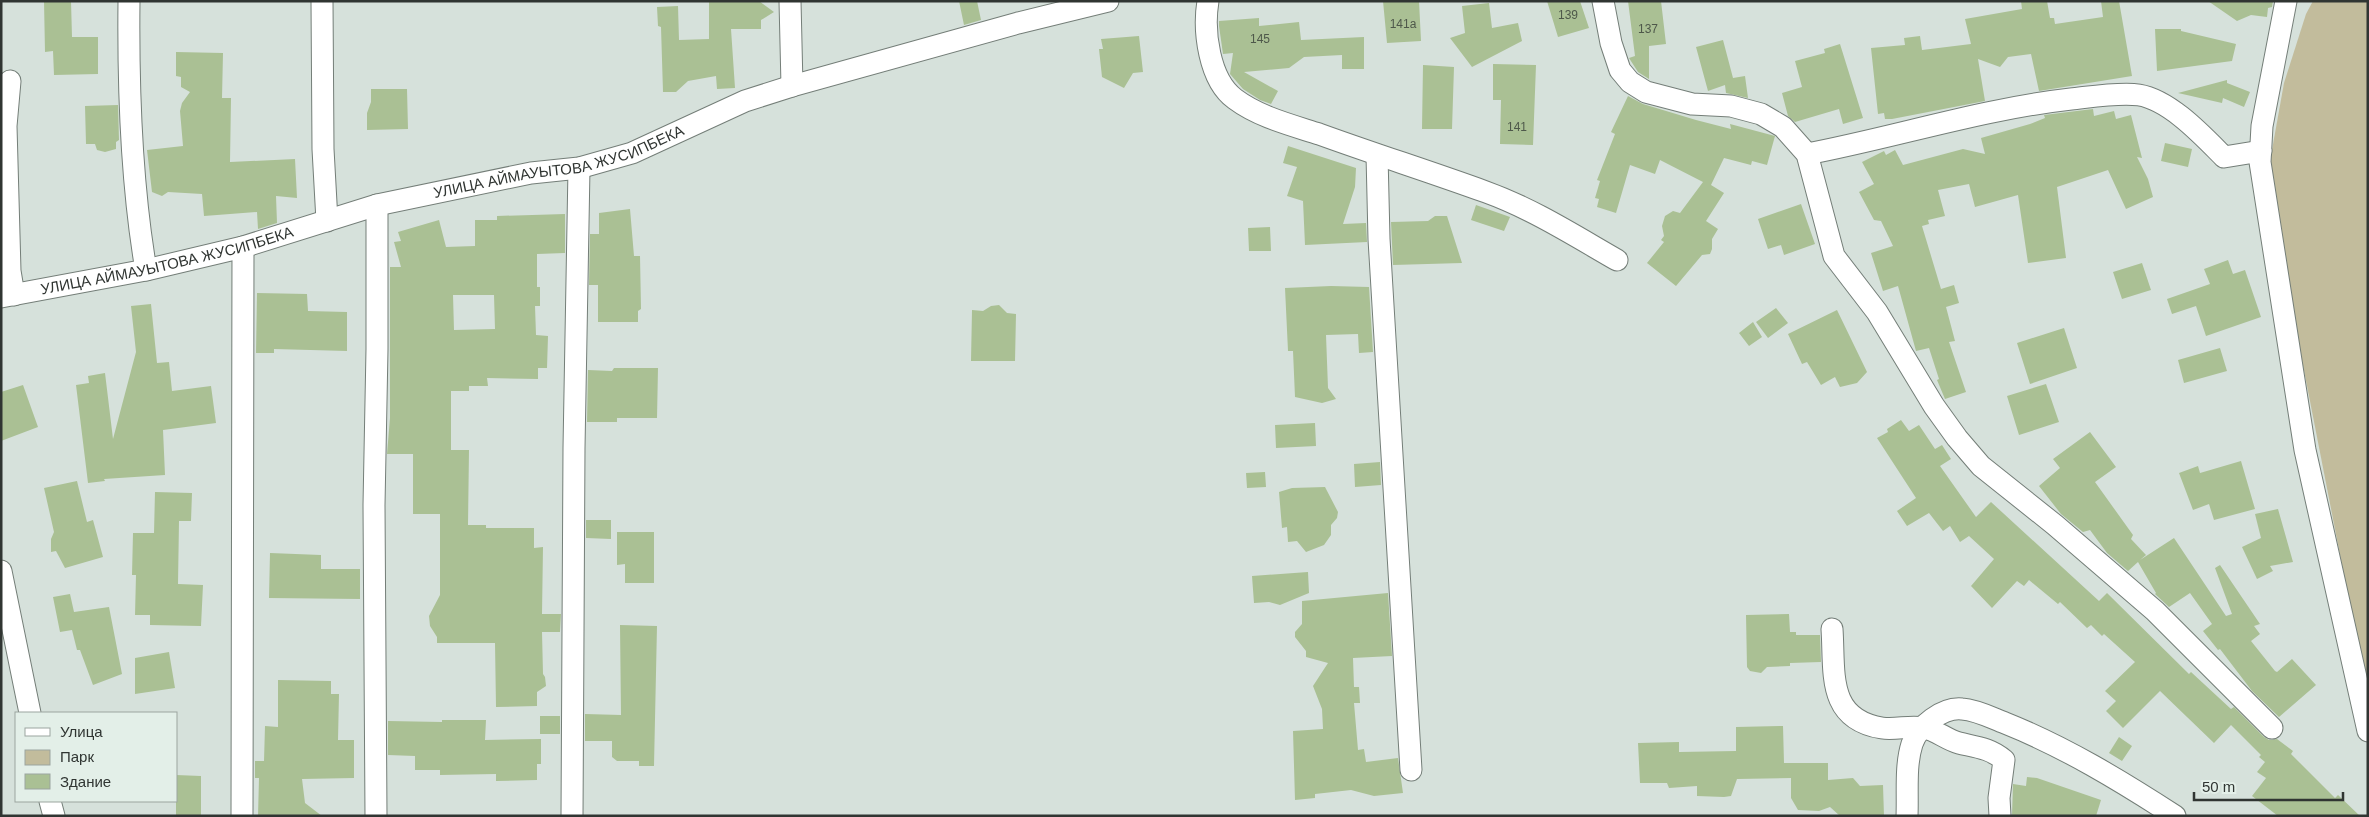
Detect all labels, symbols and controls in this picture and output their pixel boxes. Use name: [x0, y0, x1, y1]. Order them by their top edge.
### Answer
house number: 139: [1558, 8, 1578, 22]
house number: 141а: [1390, 17, 1417, 31]
house number: 137: [1638, 22, 1658, 36]
house number: 145: [1250, 32, 1270, 46]
house number: 141: [1507, 120, 1527, 134]
street label: УЛИЦА АЙМАУЫТОВА ЖУСИПБЕКА: [432, 121, 686, 201]
street label: УЛИЦА АЙМАУЫТОВА ЖУСИПБЕКА: [39, 223, 295, 297]
legend: [15, 712, 178, 802]
text: Улица: [60, 723, 103, 740]
text: Парк: [60, 748, 94, 765]
scale bar: [2194, 770, 2343, 802]
text: Здание: [60, 773, 111, 790]
text: 50 m: [2202, 778, 2235, 795]

